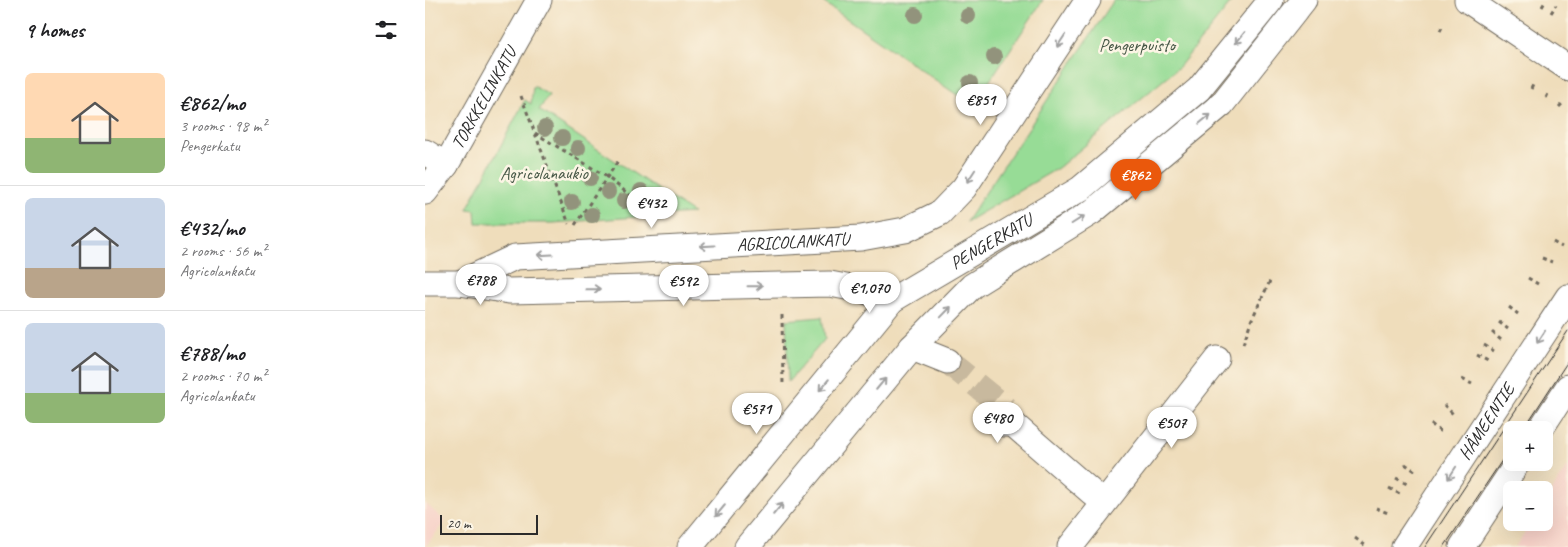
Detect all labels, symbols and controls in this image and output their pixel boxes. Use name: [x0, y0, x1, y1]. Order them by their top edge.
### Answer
icon: filters: [372, 16, 400, 44]
text: 9 homes: [25, 17, 84, 43]
one-way arrow: [1235, 31, 1245, 45]
one-way arrow: [1056, 33, 1066, 47]
park label: Pengerpuisto: [1099, 34, 1177, 56]
street label: TORKKELINKATU: [446, 40, 523, 153]
pin: €851: [951, 84, 1011, 126]
text: €862/mo: [180, 90, 245, 116]
text: €851: [967, 90, 995, 110]
icon: home: [65, 93, 125, 153]
one-way arrow: [1198, 113, 1211, 124]
text: 3 rooms · 98 m²: [180, 116, 266, 136]
text: Pengerkatu: [180, 136, 240, 156]
pin: €862: [1106, 158, 1166, 201]
park label: Agricolanaukio: [500, 162, 589, 184]
text: €862: [1121, 165, 1151, 185]
one-way arrow: [966, 169, 976, 183]
pin: €432: [622, 186, 682, 229]
text: €432: [638, 193, 666, 213]
street label: PENGERKATU: [946, 207, 1039, 274]
one-way arrow: [1071, 214, 1085, 224]
text: €432/mo: [180, 215, 245, 241]
icon: home: [65, 218, 125, 278]
street label: AGRICOLANKATU: [736, 228, 853, 256]
text: 2 rooms · 56 m²: [180, 241, 266, 261]
one-way arrow: [699, 242, 715, 251]
one-way arrow: [537, 250, 554, 260]
text: Agricolankatu: [180, 261, 255, 281]
pin: €788: [451, 264, 511, 306]
pin: €592: [654, 264, 714, 307]
text: €788: [467, 270, 495, 290]
text: €592: [670, 271, 698, 291]
pin: €1,070: [829, 272, 911, 314]
text: €1,070: [850, 278, 890, 298]
one-way arrow: [746, 281, 763, 291]
one-way arrow: [584, 284, 600, 294]
one-way arrow: [940, 306, 952, 319]
one-way arrow: [1536, 330, 1546, 344]
text: €788/mo: [180, 340, 245, 366]
icon: home: [65, 343, 125, 403]
text: 2 rooms · 70 m²: [180, 366, 266, 386]
street label: HÄMEENTIE: [1453, 377, 1521, 464]
one-way arrow: [876, 378, 887, 391]
one-way arrow: [818, 379, 829, 392]
text: Agricolankatu: [180, 386, 255, 406]
pin: €571: [727, 392, 787, 435]
text: €571: [743, 399, 771, 419]
pin: €480: [968, 402, 1028, 444]
pin: €507: [1142, 406, 1202, 449]
text: €480: [984, 408, 1012, 428]
text: €507: [1158, 413, 1186, 433]
map controls: [1503, 421, 1553, 531]
button: +: [1503, 421, 1553, 471]
one-way arrow: [1447, 466, 1457, 480]
button: −: [1503, 481, 1553, 531]
one-way arrow: [773, 503, 784, 516]
one-way arrow: [715, 504, 726, 517]
scale bar: [440, 512, 537, 535]
text: 20 m: [447, 515, 471, 532]

